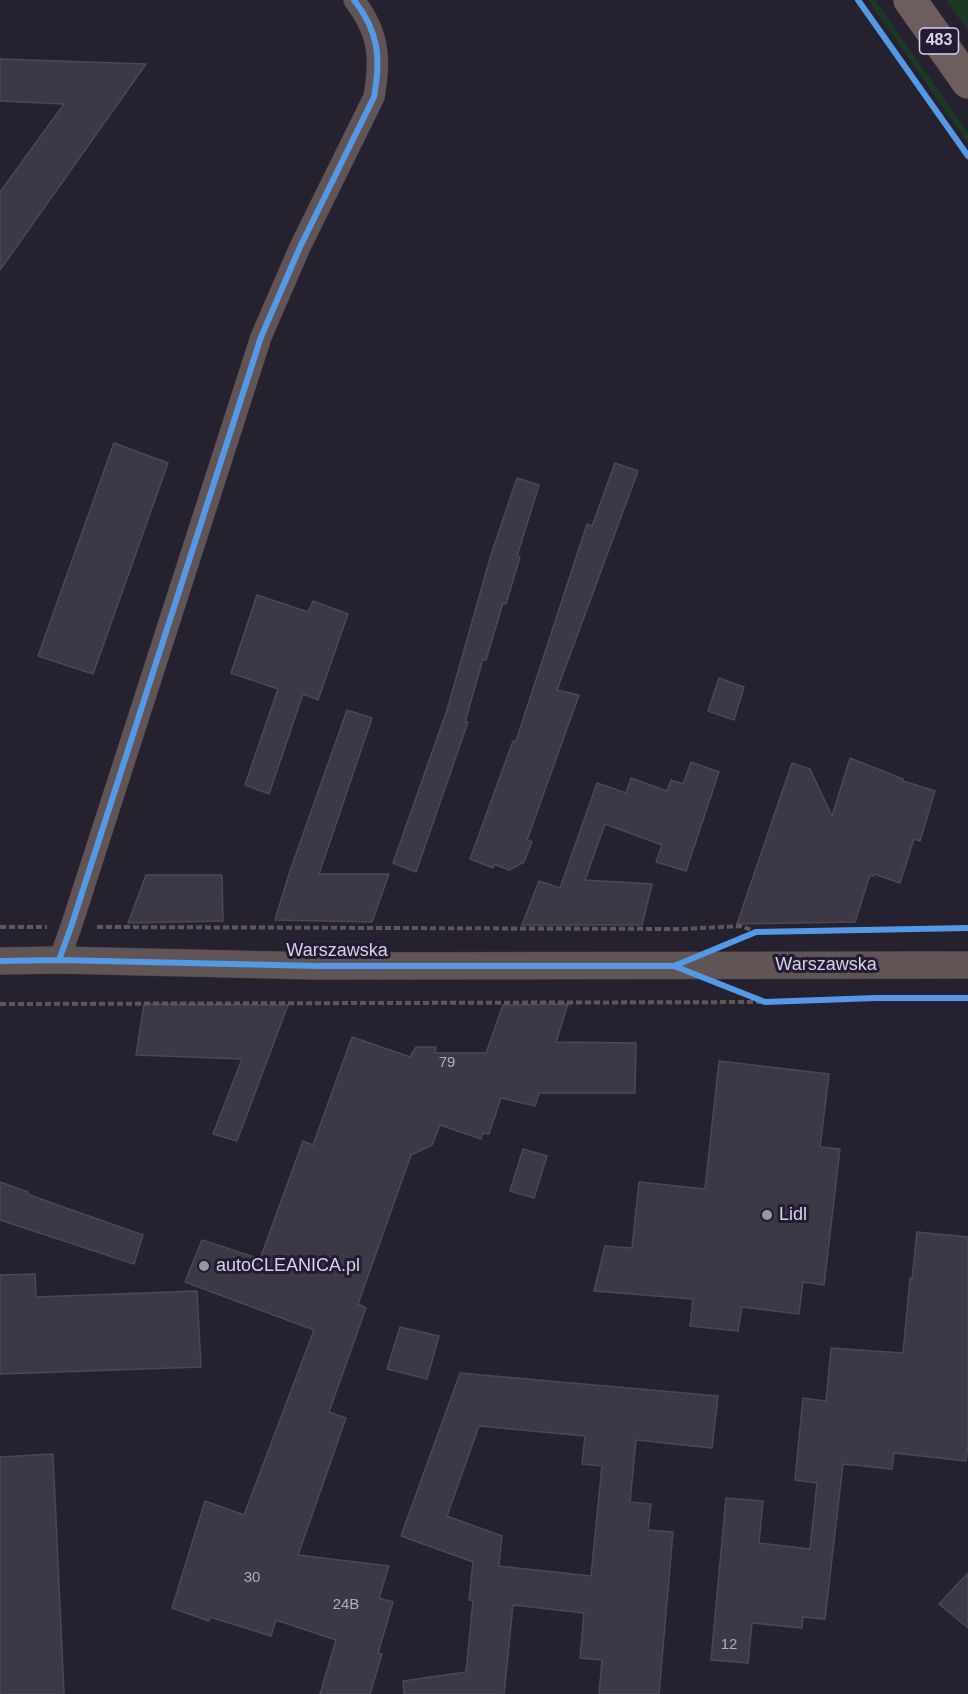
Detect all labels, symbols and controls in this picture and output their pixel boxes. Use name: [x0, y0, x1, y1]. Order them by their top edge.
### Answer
road number: 483: [920, 28, 958, 54]
street label: Warszawska: [286, 940, 388, 962]
street label: Warszawska: [775, 954, 877, 976]
house number: 79: [439, 1054, 455, 1072]
place label: Lidl: [779, 1204, 807, 1226]
marker: Lidl: [760, 1208, 774, 1222]
place label: autoCLEANICA.pl: [216, 1255, 360, 1277]
marker: autoCLEANICA.pl: [197, 1259, 211, 1273]
house number: 30: [244, 1569, 260, 1587]
house number: 24B: [333, 1596, 359, 1614]
house number: 12: [721, 1636, 737, 1654]

